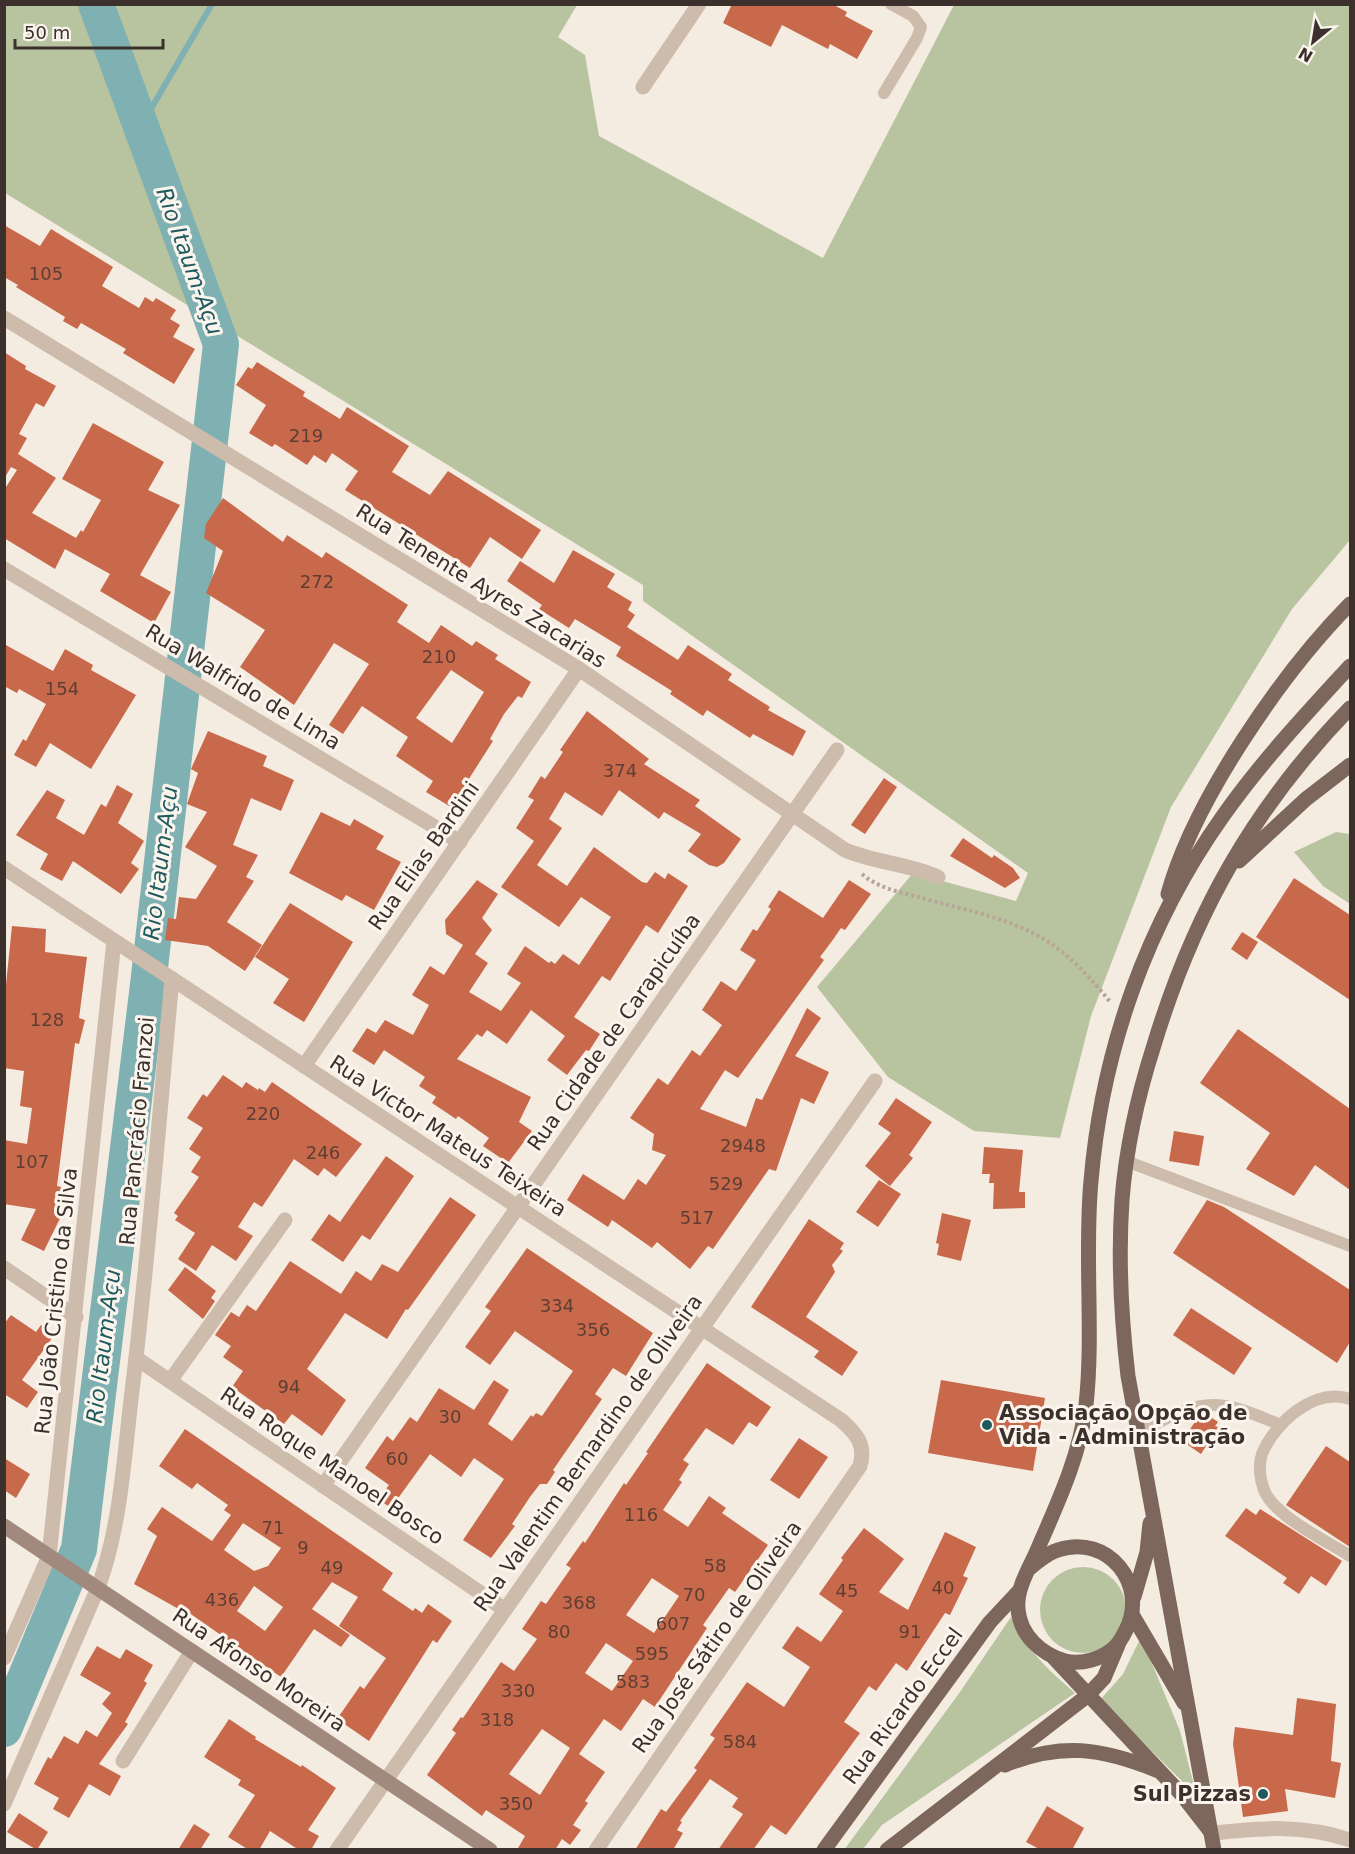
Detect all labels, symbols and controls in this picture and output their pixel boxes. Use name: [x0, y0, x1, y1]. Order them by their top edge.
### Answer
scale bar: [15, 12, 164, 50]
north arrow: [1283, 12, 1343, 72]
text: 50 m: [24, 22, 70, 43]
text: N: [1295, 43, 1316, 66]
water label: Rio Itaum-Açu: [151, 184, 228, 338]
house number: 105: [29, 263, 63, 284]
house number: 219: [289, 425, 323, 446]
street label: Rua Tenente Ayres Zacarias: [352, 499, 610, 673]
house number: 272: [300, 571, 334, 592]
street label: Rua Walfrido de Lima: [141, 619, 345, 755]
house number: 210: [422, 646, 456, 667]
house number: 154: [45, 678, 79, 699]
house number: 374: [603, 760, 637, 781]
street label: Rua Elias Bardini: [364, 777, 484, 935]
water label: Rio Itaum-Açu: [139, 785, 182, 941]
street label: Rua Cidade de Carapicuíba: [523, 909, 705, 1155]
house number: 128: [30, 1009, 64, 1030]
street label: Rua Pancrácio Franzoi: [115, 1016, 159, 1246]
street label: Rua Victor Mateus Teixeira: [325, 1050, 571, 1222]
house number: 220: [246, 1103, 280, 1124]
house number: 2948: [720, 1135, 766, 1156]
house number: 246: [306, 1142, 340, 1163]
house number: 107: [15, 1151, 49, 1172]
street label: Rua João Cristino da Silva: [30, 1166, 82, 1436]
house number: 529: [709, 1173, 743, 1194]
house number: 517: [680, 1207, 714, 1228]
water label: Rio Itaum-Açu: [82, 1268, 125, 1424]
street label: Rua Valentim Bernardino de Oliveira: [469, 1290, 707, 1616]
house number: 334: [540, 1295, 574, 1316]
house number: 356: [576, 1319, 610, 1340]
house number: 94: [278, 1376, 300, 1397]
street label: Rua Roque Manoel Bosco: [216, 1382, 448, 1550]
place label: Associação Opção de Vida - Administração: [999, 1401, 1247, 1449]
house number: 30: [439, 1406, 461, 1427]
marker: Associação Opção de Vida - Administração: [980, 1418, 994, 1432]
house number: 60: [386, 1448, 408, 1469]
house number: 116: [624, 1504, 658, 1525]
street label: Rua José Sátiro de Oliveira: [627, 1516, 807, 1758]
house number: 71: [262, 1517, 284, 1538]
house number: 9: [297, 1537, 309, 1558]
house number: 58: [704, 1555, 726, 1576]
house number: 49: [321, 1557, 343, 1578]
house number: 40: [932, 1577, 954, 1598]
house number: 45: [836, 1580, 858, 1601]
house number: 70: [683, 1584, 705, 1605]
house number: 436: [205, 1589, 239, 1610]
house number: 368: [562, 1592, 596, 1613]
street label: Rua Afonso Moreira: [168, 1603, 350, 1737]
house number: 607: [656, 1613, 690, 1634]
house number: 80: [548, 1621, 570, 1642]
house number: 91: [899, 1621, 921, 1642]
street label: Rua Ricardo Eccel: [838, 1623, 968, 1789]
house number: 595: [635, 1643, 669, 1664]
house number: 583: [616, 1671, 650, 1692]
house number: 330: [501, 1680, 535, 1701]
house number: 318: [480, 1709, 514, 1730]
house number: 584: [723, 1731, 757, 1752]
place label: Sul Pizzas: [1133, 1782, 1251, 1806]
marker: Sul Pizzas: [1256, 1787, 1270, 1801]
house number: 350: [499, 1793, 533, 1814]

